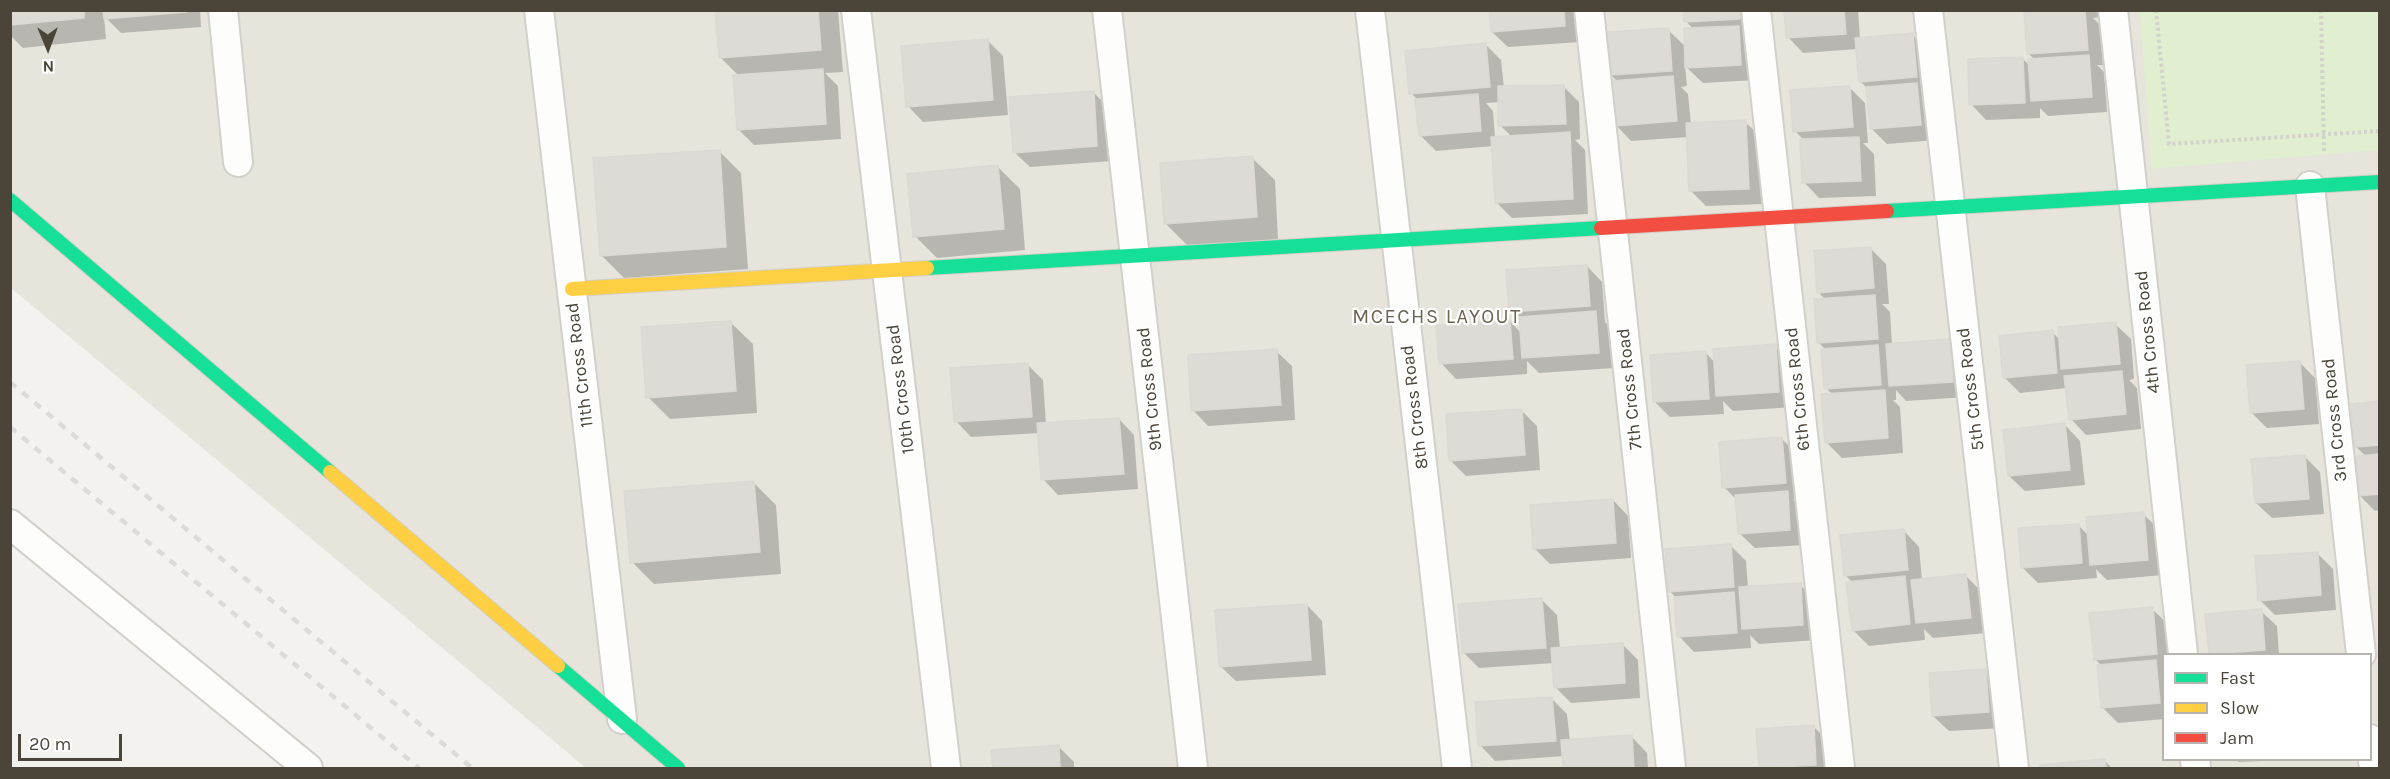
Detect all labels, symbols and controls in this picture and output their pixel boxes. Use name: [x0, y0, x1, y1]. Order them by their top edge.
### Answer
north arrow: [18, 18, 78, 78]
text: N: [42, 57, 54, 76]
street label: 4th Cross Road: [2131, 269, 2165, 395]
street label: 11th Cross Road: [562, 301, 598, 429]
district label: MCECHS LAYOUT: [1352, 305, 1522, 329]
street label: 10th Cross Road: [882, 323, 920, 455]
street label: 9th Cross Road: [1133, 326, 1167, 452]
street label: 6th Cross Road: [1781, 326, 1815, 452]
street label: 5th Cross Road: [1953, 326, 1989, 452]
street label: 7th Cross Road: [1613, 327, 1647, 451]
street label: 8th Cross Road: [1397, 344, 1433, 470]
street label: 3rd Cross Road: [2318, 357, 2352, 483]
legend: [2162, 653, 2372, 761]
text: Fast: [2220, 667, 2255, 689]
text: Slow: [2220, 697, 2259, 719]
scale bar: [21, 722, 124, 760]
text: Jam: [2220, 727, 2254, 749]
text: 20 m: [29, 733, 71, 755]

